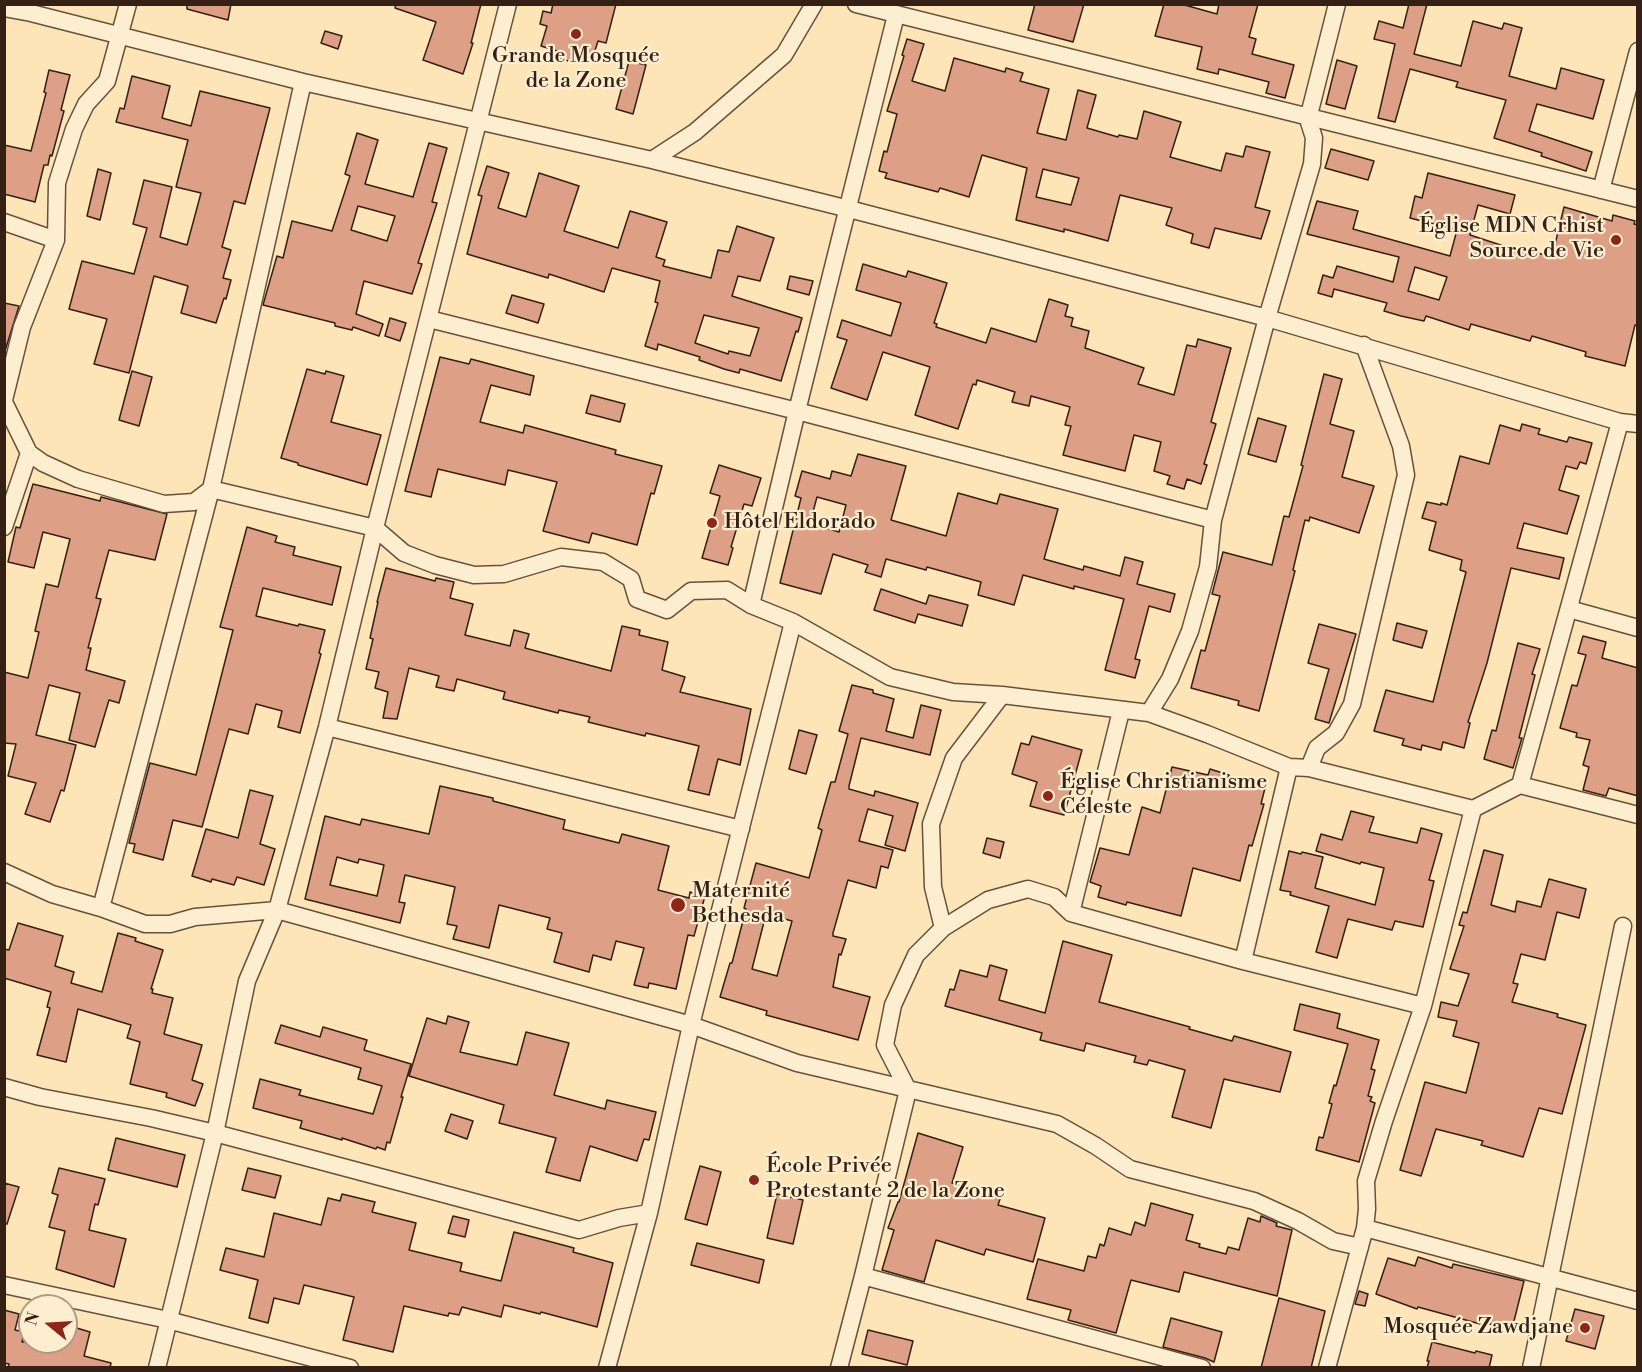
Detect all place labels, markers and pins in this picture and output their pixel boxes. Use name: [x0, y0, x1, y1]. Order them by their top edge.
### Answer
marker: Grande Mosquée de la Zone: [569, 27, 583, 41]
place label: Grande Mosquée de la Zone: [492, 44, 660, 96]
place label: Église MDN Crhist Source de Vie: [1419, 214, 1604, 266]
marker: Église MDN Crhist Source de Vie: [1609, 233, 1623, 247]
place label: Hôtel Eldorado: [724, 510, 876, 536]
marker: Hôtel Eldorado: [705, 516, 719, 530]
place label: Église Christianisme Céleste: [1060, 770, 1267, 822]
marker: Église Christianisme Céleste: [1041, 789, 1055, 803]
place label: Maternité Bethesda: [692, 879, 790, 930]
marker: Maternité Bethesda: [669, 896, 687, 914]
place label: École Privée Protestante 2 de la Zone: [766, 1154, 1005, 1206]
marker: École Privée Protestante 2 de la Zone: [747, 1173, 761, 1187]
place label: Mosquée Zawdjane: [1383, 1315, 1573, 1341]
marker: Mosquée Zawdjane: [1578, 1321, 1592, 1335]

